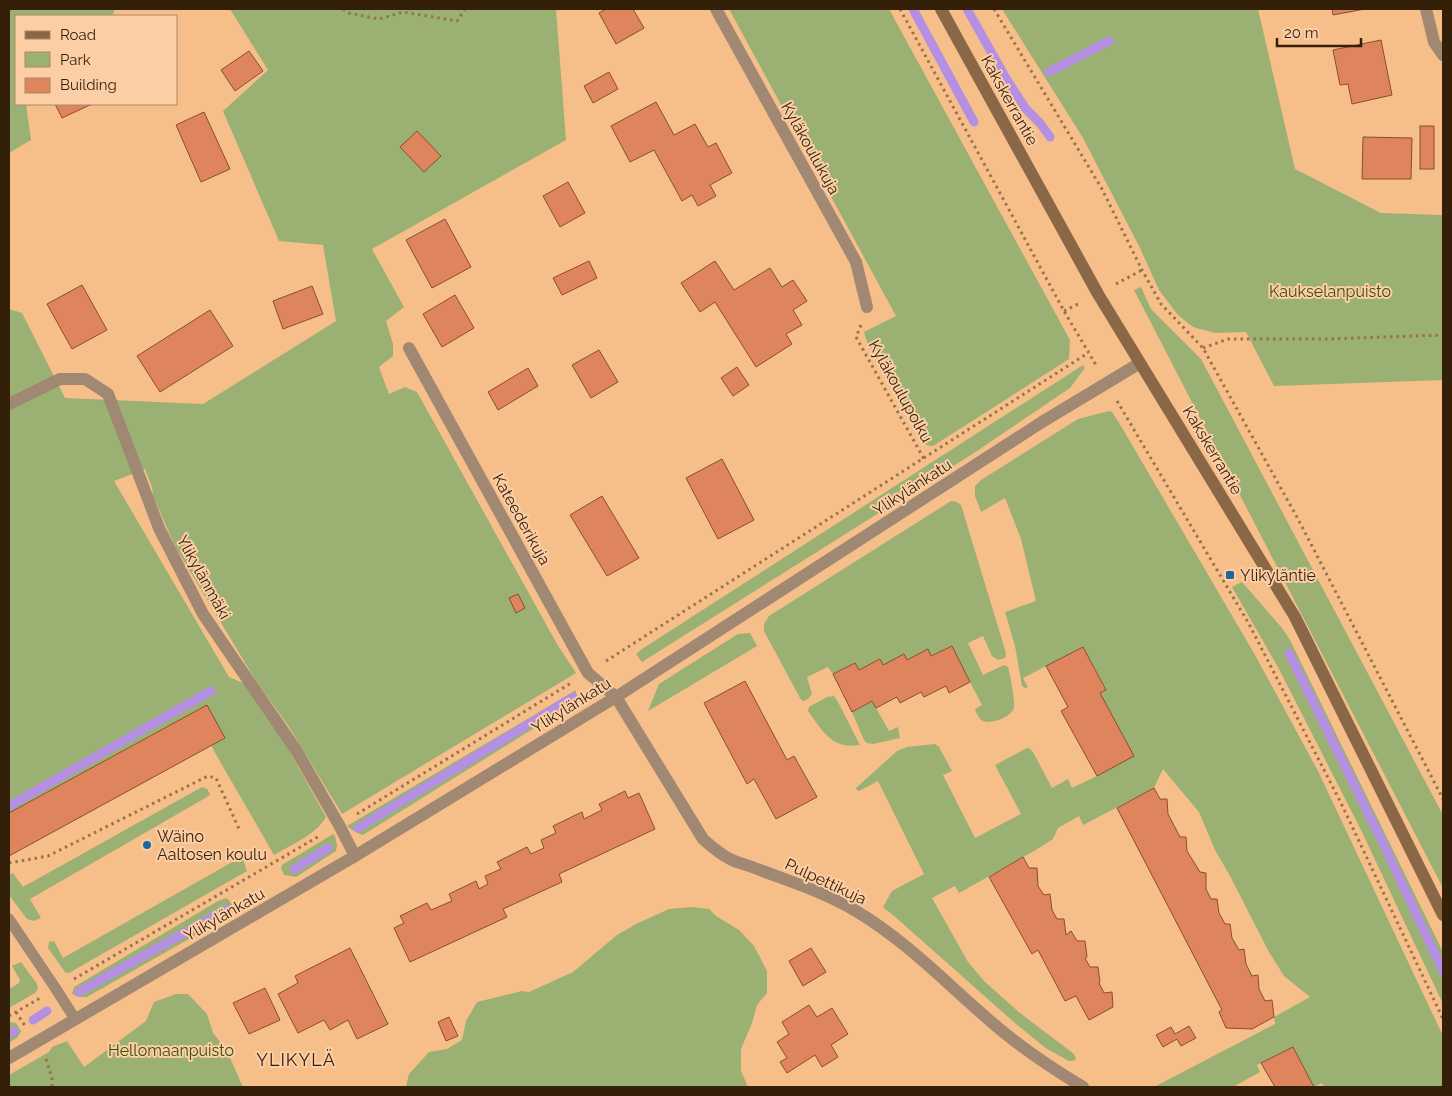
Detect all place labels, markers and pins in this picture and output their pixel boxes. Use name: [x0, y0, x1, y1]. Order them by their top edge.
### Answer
place label: Ylikyläntie: [1240, 566, 1316, 585]
marker: Ylikyläntie: [1224, 569, 1236, 581]
place label: Wäino Aaltosen koulu: [157, 827, 267, 864]
marker: Wäino Aaltosen koulu: [141, 839, 153, 851]

